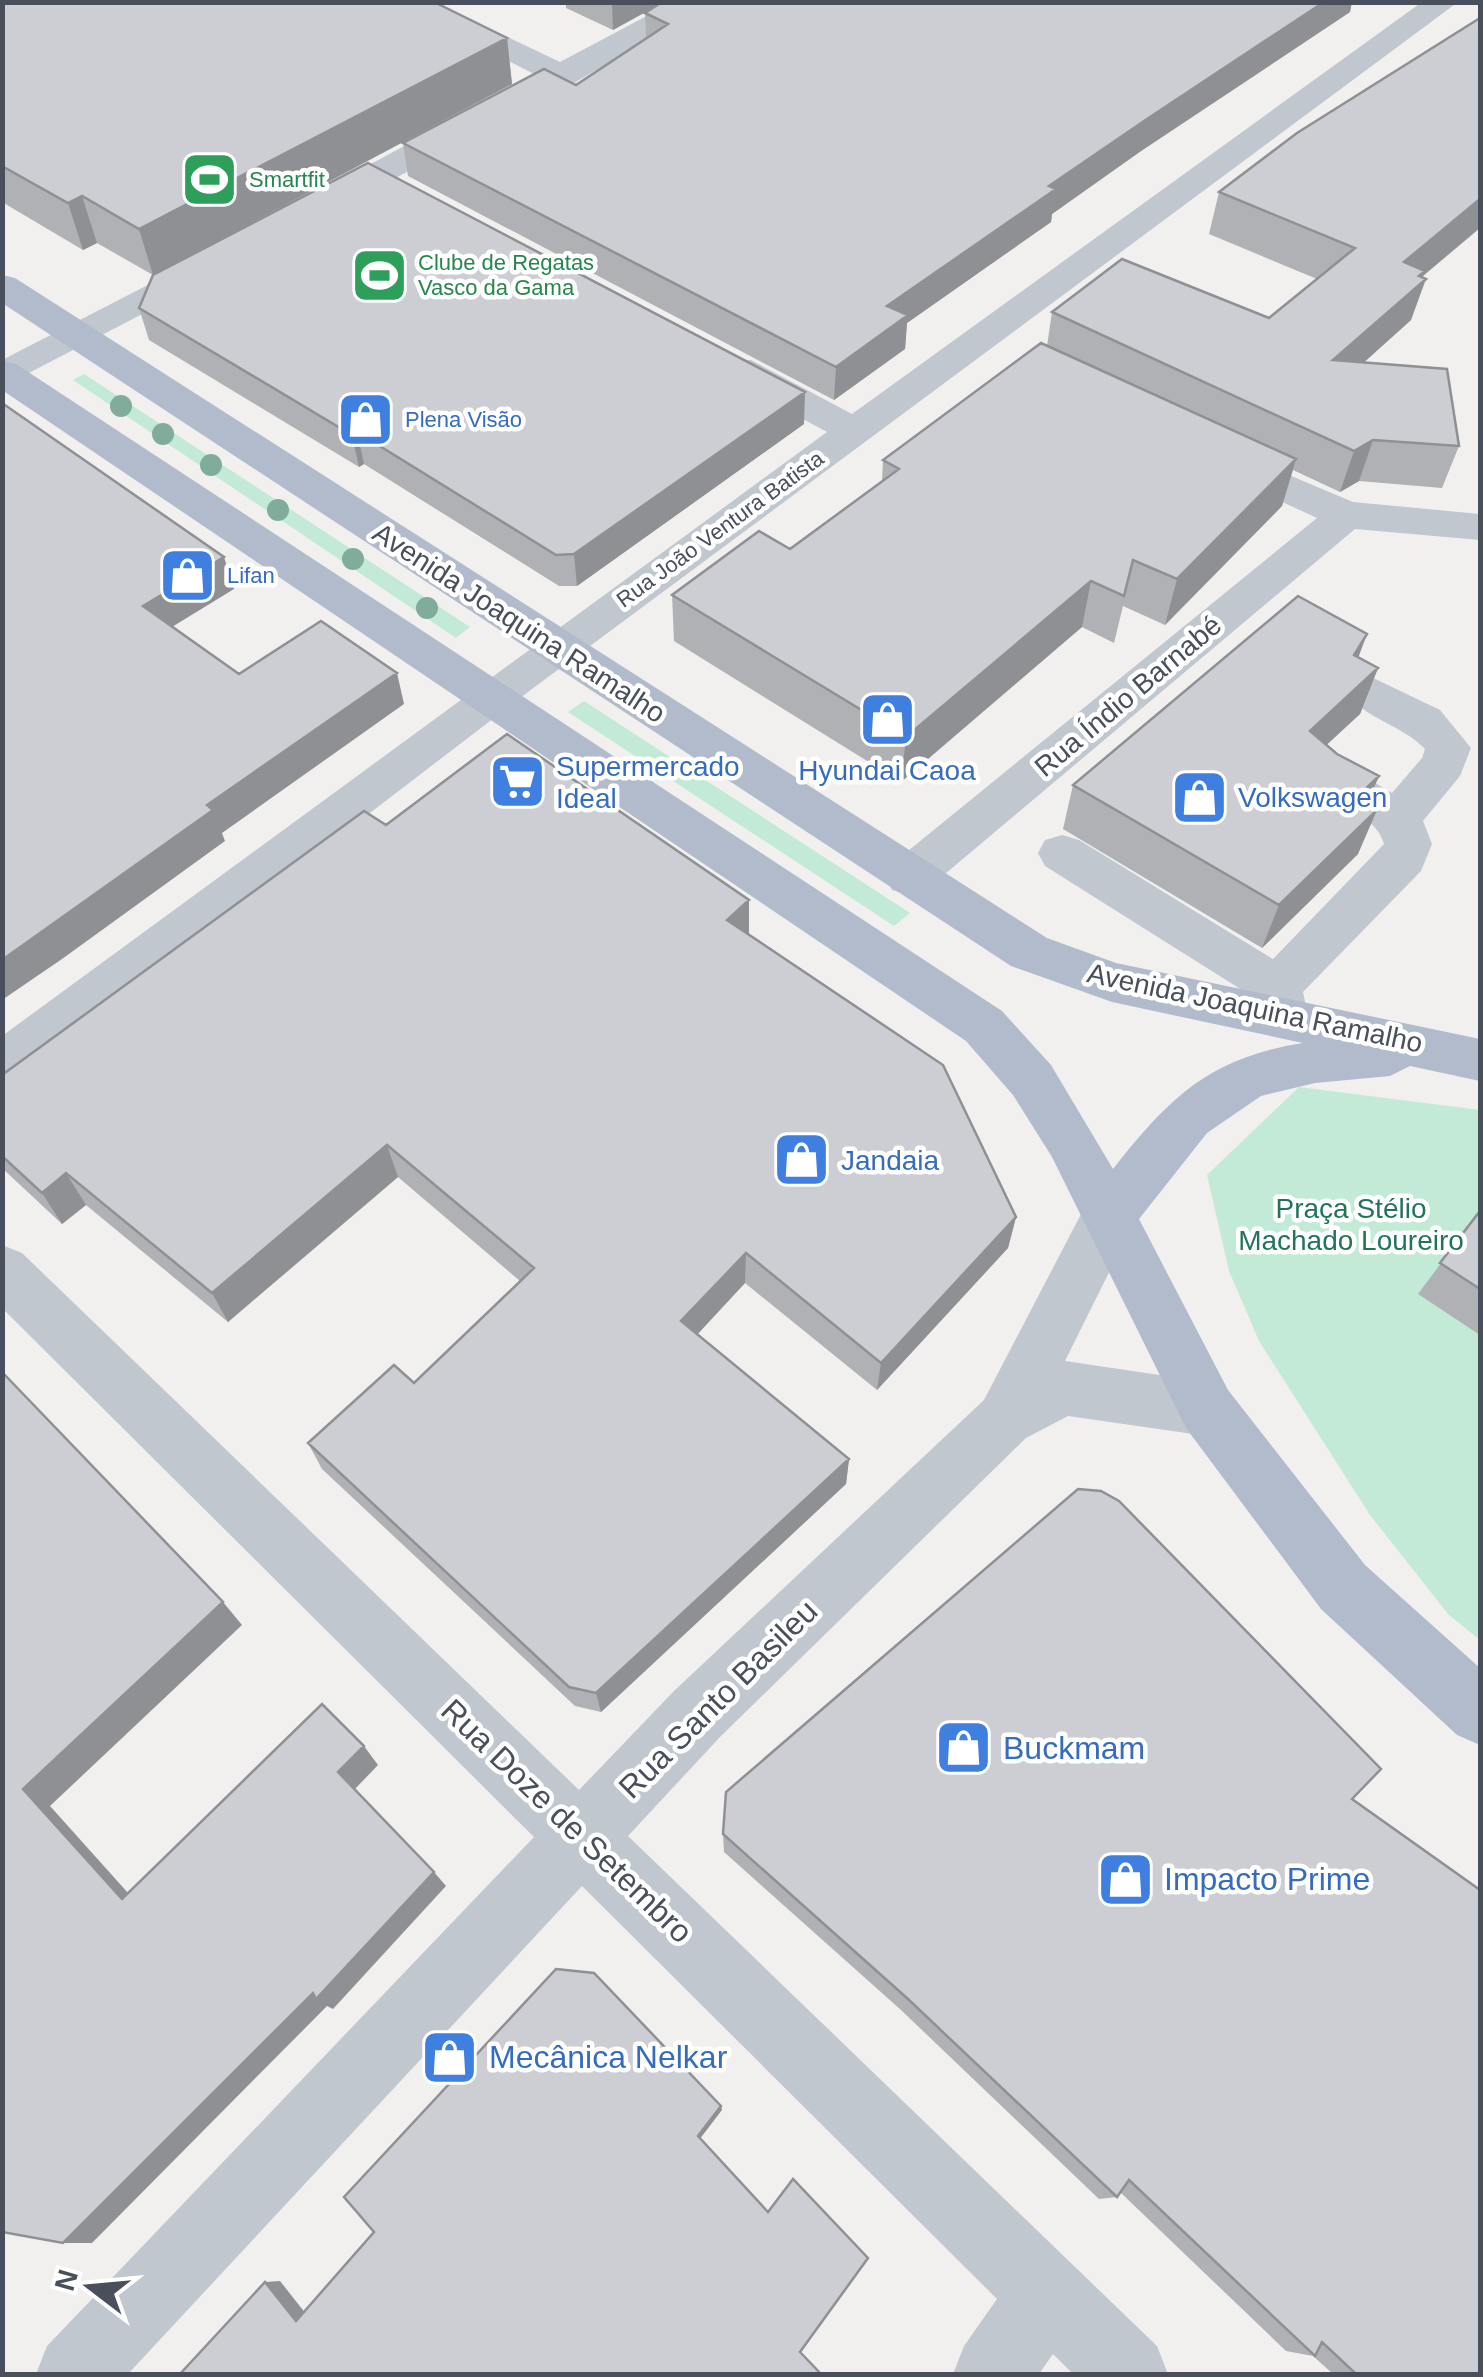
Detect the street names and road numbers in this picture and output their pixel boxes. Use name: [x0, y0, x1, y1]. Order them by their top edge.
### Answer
street label: Rua João Ventura Batista: [612, 445, 829, 612]
street label: Avenida Joaquina Ramalho: [367, 517, 671, 729]
street label: Rua Índio Barnabé: [1029, 609, 1227, 783]
street label: Avenida Joaquina Ramalho: [1085, 957, 1425, 1059]
street label: Rua Santo Basileu: [612, 1593, 824, 1805]
street label: Rua Doze de Setembro: [434, 1692, 700, 1950]

